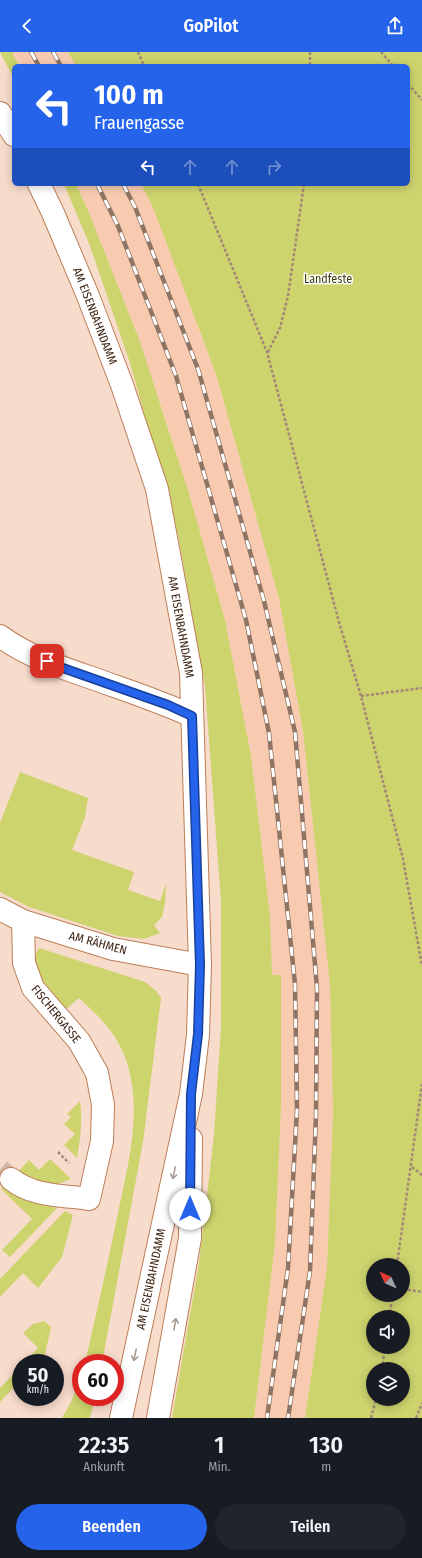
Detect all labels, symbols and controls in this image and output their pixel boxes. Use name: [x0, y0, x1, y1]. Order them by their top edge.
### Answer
icon: back: [16, 15, 38, 37]
text: GoPilot: [183, 15, 239, 37]
icon: share: [384, 15, 406, 37]
text: 100 m: [94, 78, 164, 111]
icon: left: [28, 80, 80, 132]
text: Frauengasse: [94, 112, 185, 134]
icon: left: [137, 156, 159, 178]
icon: ahead: [179, 156, 201, 178]
icon: ahead: [221, 156, 243, 178]
icon: right: [263, 156, 285, 178]
street label: AM EISENBAHNDAMM: [70, 265, 120, 367]
park label: Landfeste: [304, 272, 352, 286]
street label: AM EISENBAHNDAMM: [165, 575, 197, 679]
pin: [30, 644, 64, 678]
icon: arrive: [36, 650, 58, 672]
street label: AM RÄHMEN: [68, 928, 129, 957]
street label: FISCHERGASSE: [28, 982, 84, 1046]
one-way arrow: [170, 1166, 178, 1179]
position arrow: [169, 1188, 211, 1230]
street label: AM EISENBAHNDAMM: [133, 1227, 169, 1331]
north arrow: [366, 1258, 410, 1302]
map controls: [366, 1258, 410, 1406]
button: sound: [366, 1310, 410, 1354]
one-way arrow: [171, 1318, 179, 1331]
one-way arrow: [131, 1348, 138, 1361]
speed limit sign: 60: [72, 1354, 124, 1406]
button: layers: [366, 1362, 410, 1406]
text: 50: [28, 1363, 48, 1387]
text: km/h: [27, 1384, 49, 1396]
text: 22:35: [79, 1431, 129, 1459]
text: 1: [214, 1431, 224, 1459]
text: 130: [309, 1431, 343, 1459]
text: Ankunft: [83, 1459, 125, 1474]
text: Min.: [208, 1459, 230, 1474]
text: m: [321, 1459, 331, 1474]
button: Beenden: [16, 1504, 207, 1550]
button: Teilen: [215, 1504, 406, 1550]

